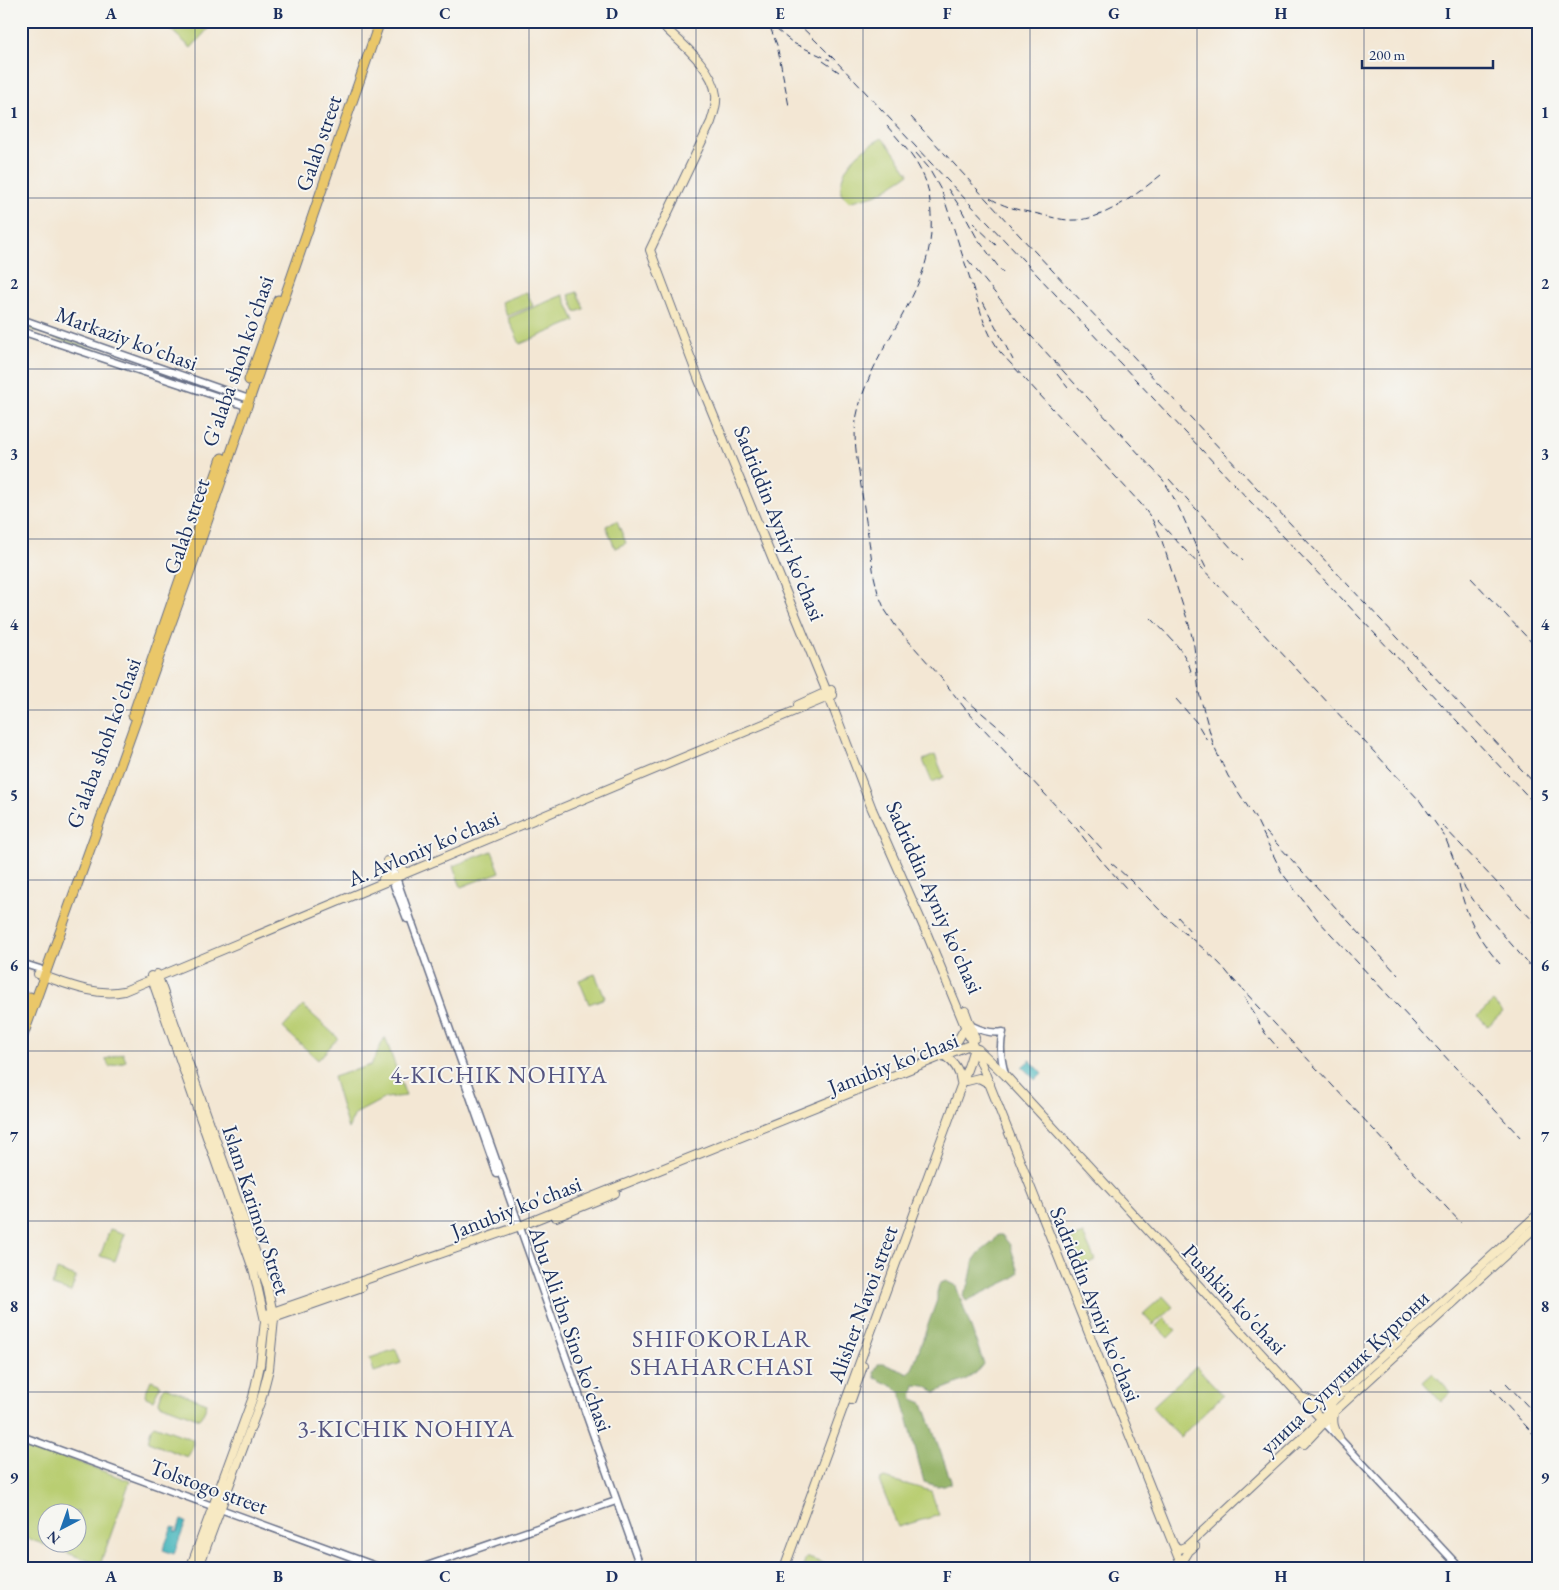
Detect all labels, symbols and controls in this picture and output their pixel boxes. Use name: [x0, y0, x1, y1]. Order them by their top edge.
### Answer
text: A: [104, 3, 117, 24]
text: B: [273, 3, 283, 24]
text: C: [439, 3, 451, 24]
text: D: [606, 3, 618, 24]
text: E: [775, 3, 785, 24]
text: F: [943, 3, 952, 24]
text: G: [1108, 3, 1120, 24]
text: H: [1275, 3, 1288, 24]
text: I: [1445, 3, 1451, 24]
scale bar: [1362, 38, 1493, 70]
text: 200 m: [1369, 45, 1406, 64]
street label: Galab street: [289, 91, 348, 195]
text: 1: [10, 102, 18, 123]
text: 1: [1541, 102, 1549, 123]
street label: G'alaba shoh ko'chasi: [195, 272, 280, 451]
text: 2: [10, 273, 19, 294]
text: 2: [1541, 273, 1550, 294]
street label: Markaziy ko'chasi: [52, 299, 202, 378]
street label: Sadriddin Ayniy ko'chasi: [727, 421, 832, 625]
text: 3: [10, 444, 18, 465]
text: 3: [1541, 444, 1549, 465]
street label: Galab street: [157, 474, 216, 578]
text: 4: [10, 614, 19, 635]
text: 4: [1541, 614, 1550, 635]
street label: G'alaba shoh ko'chasi: [59, 654, 148, 832]
text: 5: [10, 785, 18, 806]
text: 5: [1541, 785, 1549, 806]
street label: Sadriddin Ayniy ko'chasi: [879, 796, 990, 998]
street label: A. Avloniy ko'chasi: [342, 803, 504, 894]
text: 6: [10, 955, 19, 976]
text: 6: [1541, 955, 1550, 976]
street label: Janubiy ko'chasi: [822, 1025, 963, 1102]
district label: 4-KICHIK NOHIYA: [390, 1059, 608, 1090]
street label: Islam Karimov Street: [215, 1122, 298, 1299]
text: 7: [10, 1126, 19, 1147]
text: 7: [1541, 1126, 1550, 1147]
street label: Janubiy ko'chasi: [445, 1169, 586, 1246]
street label: Sadriddin Ayniy ko'chasi: [1043, 1202, 1148, 1406]
street label: Alisher Navoi street: [820, 1221, 904, 1388]
street label: Abu Ali ibn Sino ko'chasi: [521, 1222, 619, 1436]
street label: Pushkin ko'chasi: [1176, 1238, 1293, 1361]
street label: улица Супутник Кургони: [1253, 1283, 1436, 1461]
text: 8: [10, 1296, 18, 1317]
text: 8: [1541, 1296, 1549, 1317]
district label: SHIFOKORLAR SHAHARCHASI: [630, 1323, 814, 1382]
district label: 3-KICHIK NOHIYA: [297, 1413, 515, 1444]
street label: Tolstogo street: [146, 1452, 272, 1521]
text: 9: [10, 1467, 19, 1488]
text: 9: [1541, 1467, 1550, 1488]
north arrow: [38, 1502, 88, 1552]
text: N: [43, 1527, 64, 1548]
text: A: [104, 1566, 117, 1587]
text: B: [273, 1566, 283, 1587]
text: C: [439, 1566, 451, 1587]
text: D: [606, 1566, 618, 1587]
text: E: [775, 1566, 785, 1587]
text: F: [943, 1566, 952, 1587]
text: G: [1108, 1566, 1120, 1587]
text: H: [1275, 1566, 1288, 1587]
text: I: [1445, 1566, 1451, 1587]

